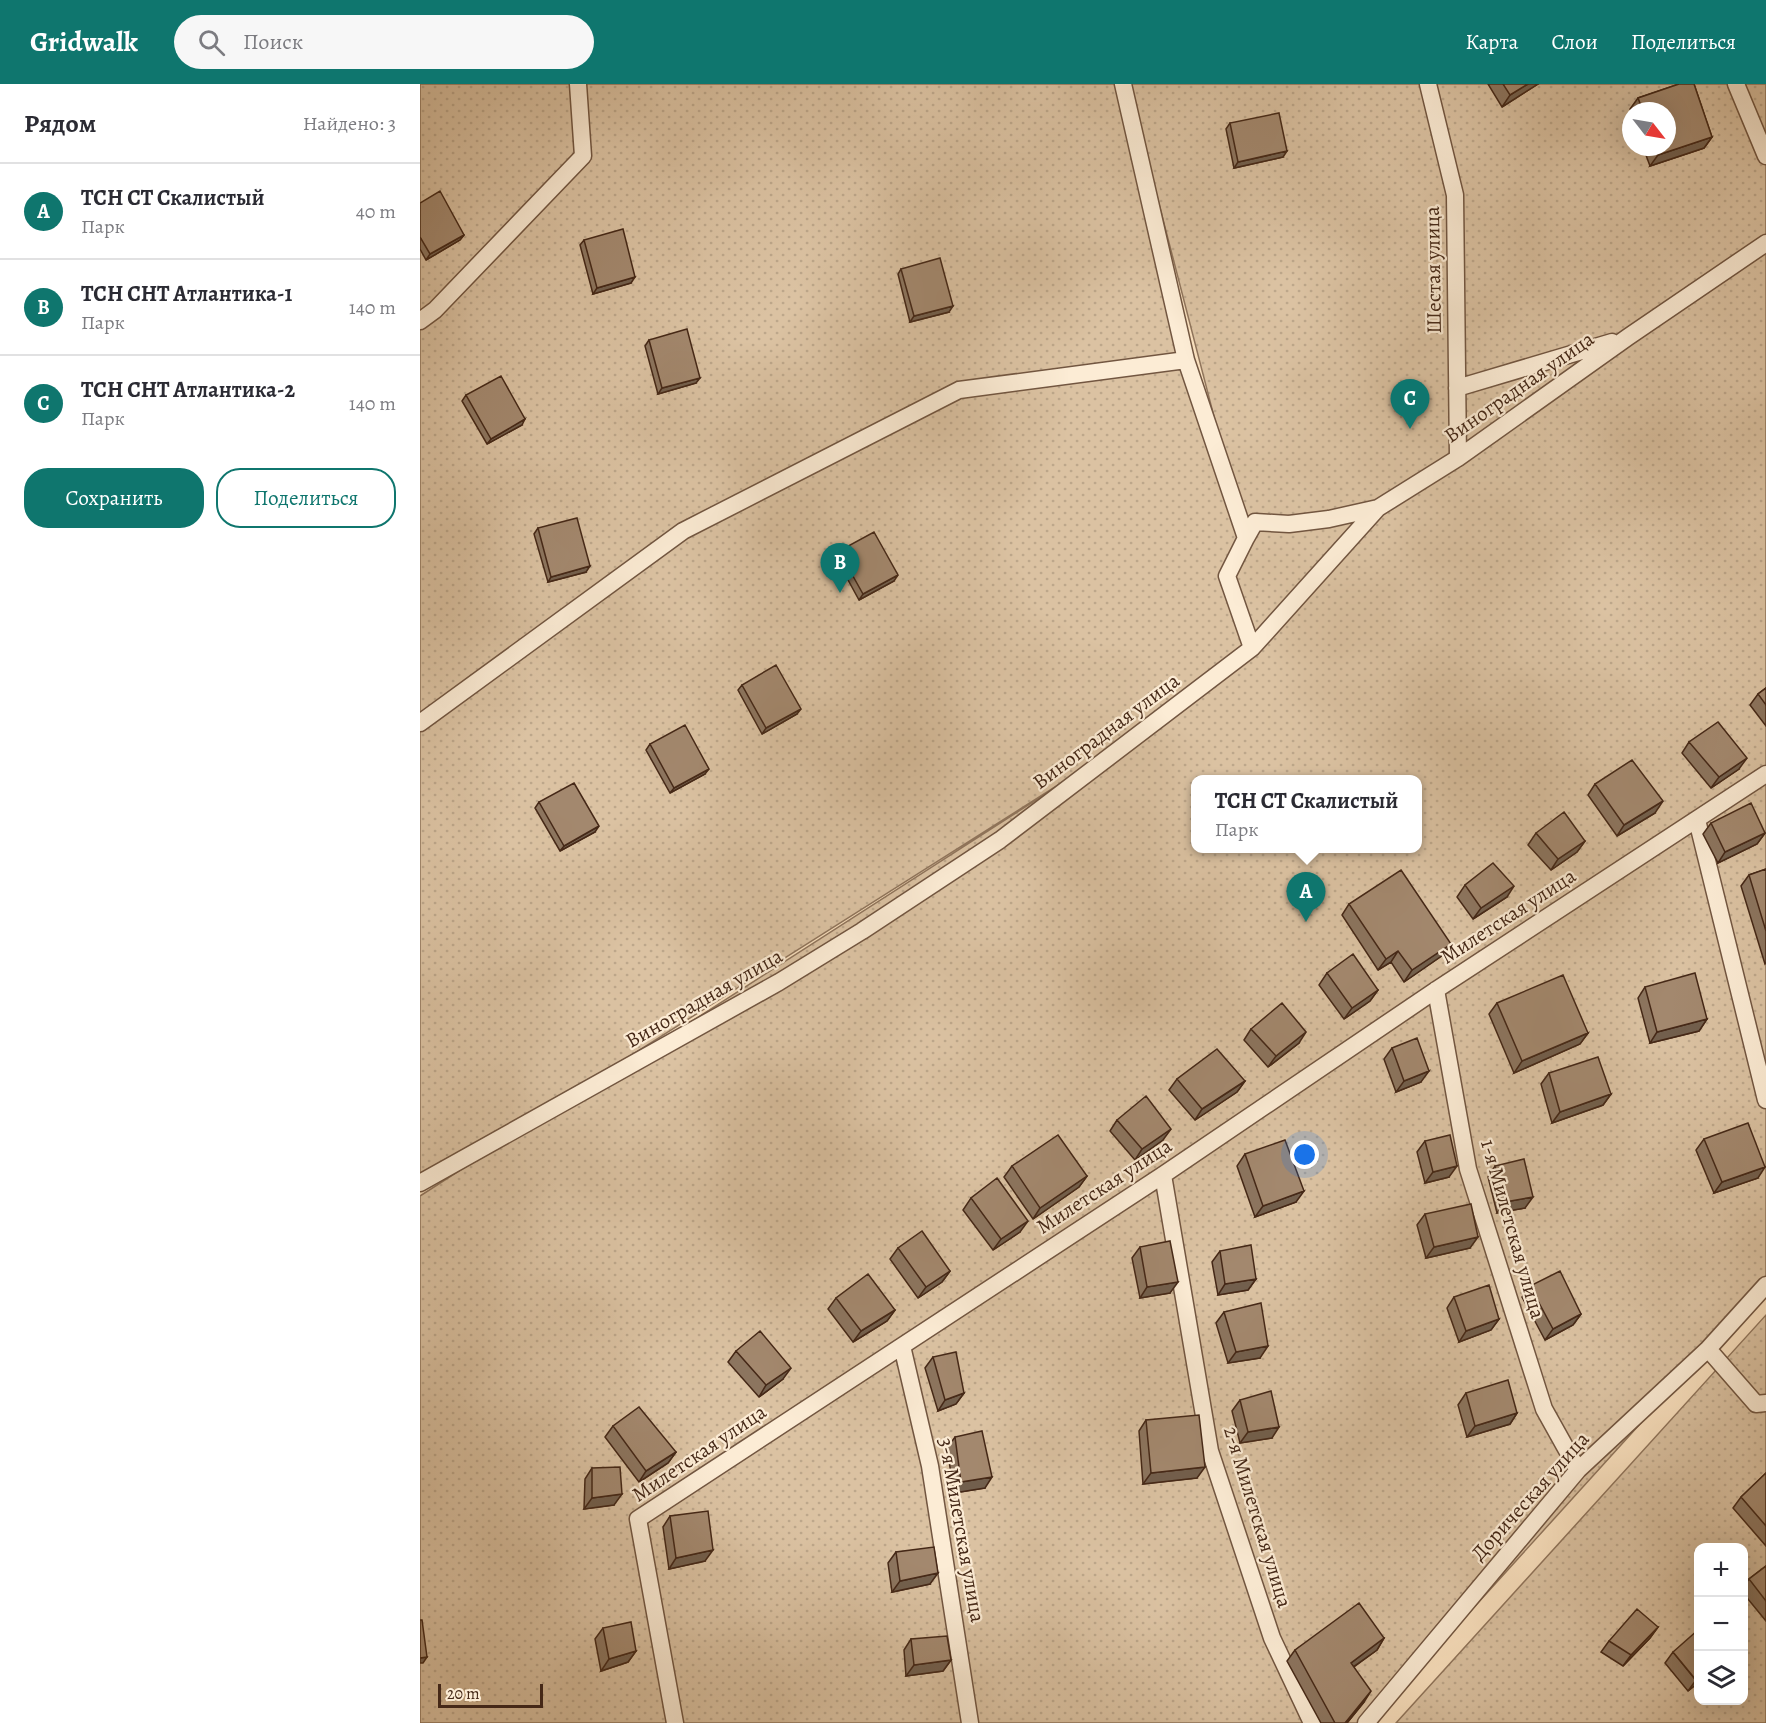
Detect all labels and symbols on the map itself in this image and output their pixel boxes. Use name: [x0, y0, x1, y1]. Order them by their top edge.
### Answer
north arrow: [1622, 102, 1676, 156]
street label: Шестая улица: [1418, 206, 1448, 334]
street label: Виноградная улица: [1438, 325, 1600, 449]
pin: C: [1390, 380, 1430, 429]
pin: B: [820, 544, 860, 593]
street label: Виноградная улица: [1027, 666, 1185, 795]
street label: Милетская улица: [1435, 861, 1581, 970]
pin: A: [1286, 872, 1326, 922]
street label: Виноградная улица: [620, 941, 788, 1054]
street label: Милетская улица: [1031, 1131, 1177, 1240]
street label: 1-я Милетская улица: [1474, 1136, 1552, 1322]
your location: [1290, 1140, 1319, 1169]
street label: Милетская улица: [626, 1397, 772, 1508]
street label: 2-я Милетская улица: [1217, 1423, 1299, 1611]
street label: Дорическая улица: [1465, 1425, 1596, 1566]
street label: 3-я Милетская улица: [932, 1435, 992, 1625]
scale bar: [438, 1681, 543, 1708]

